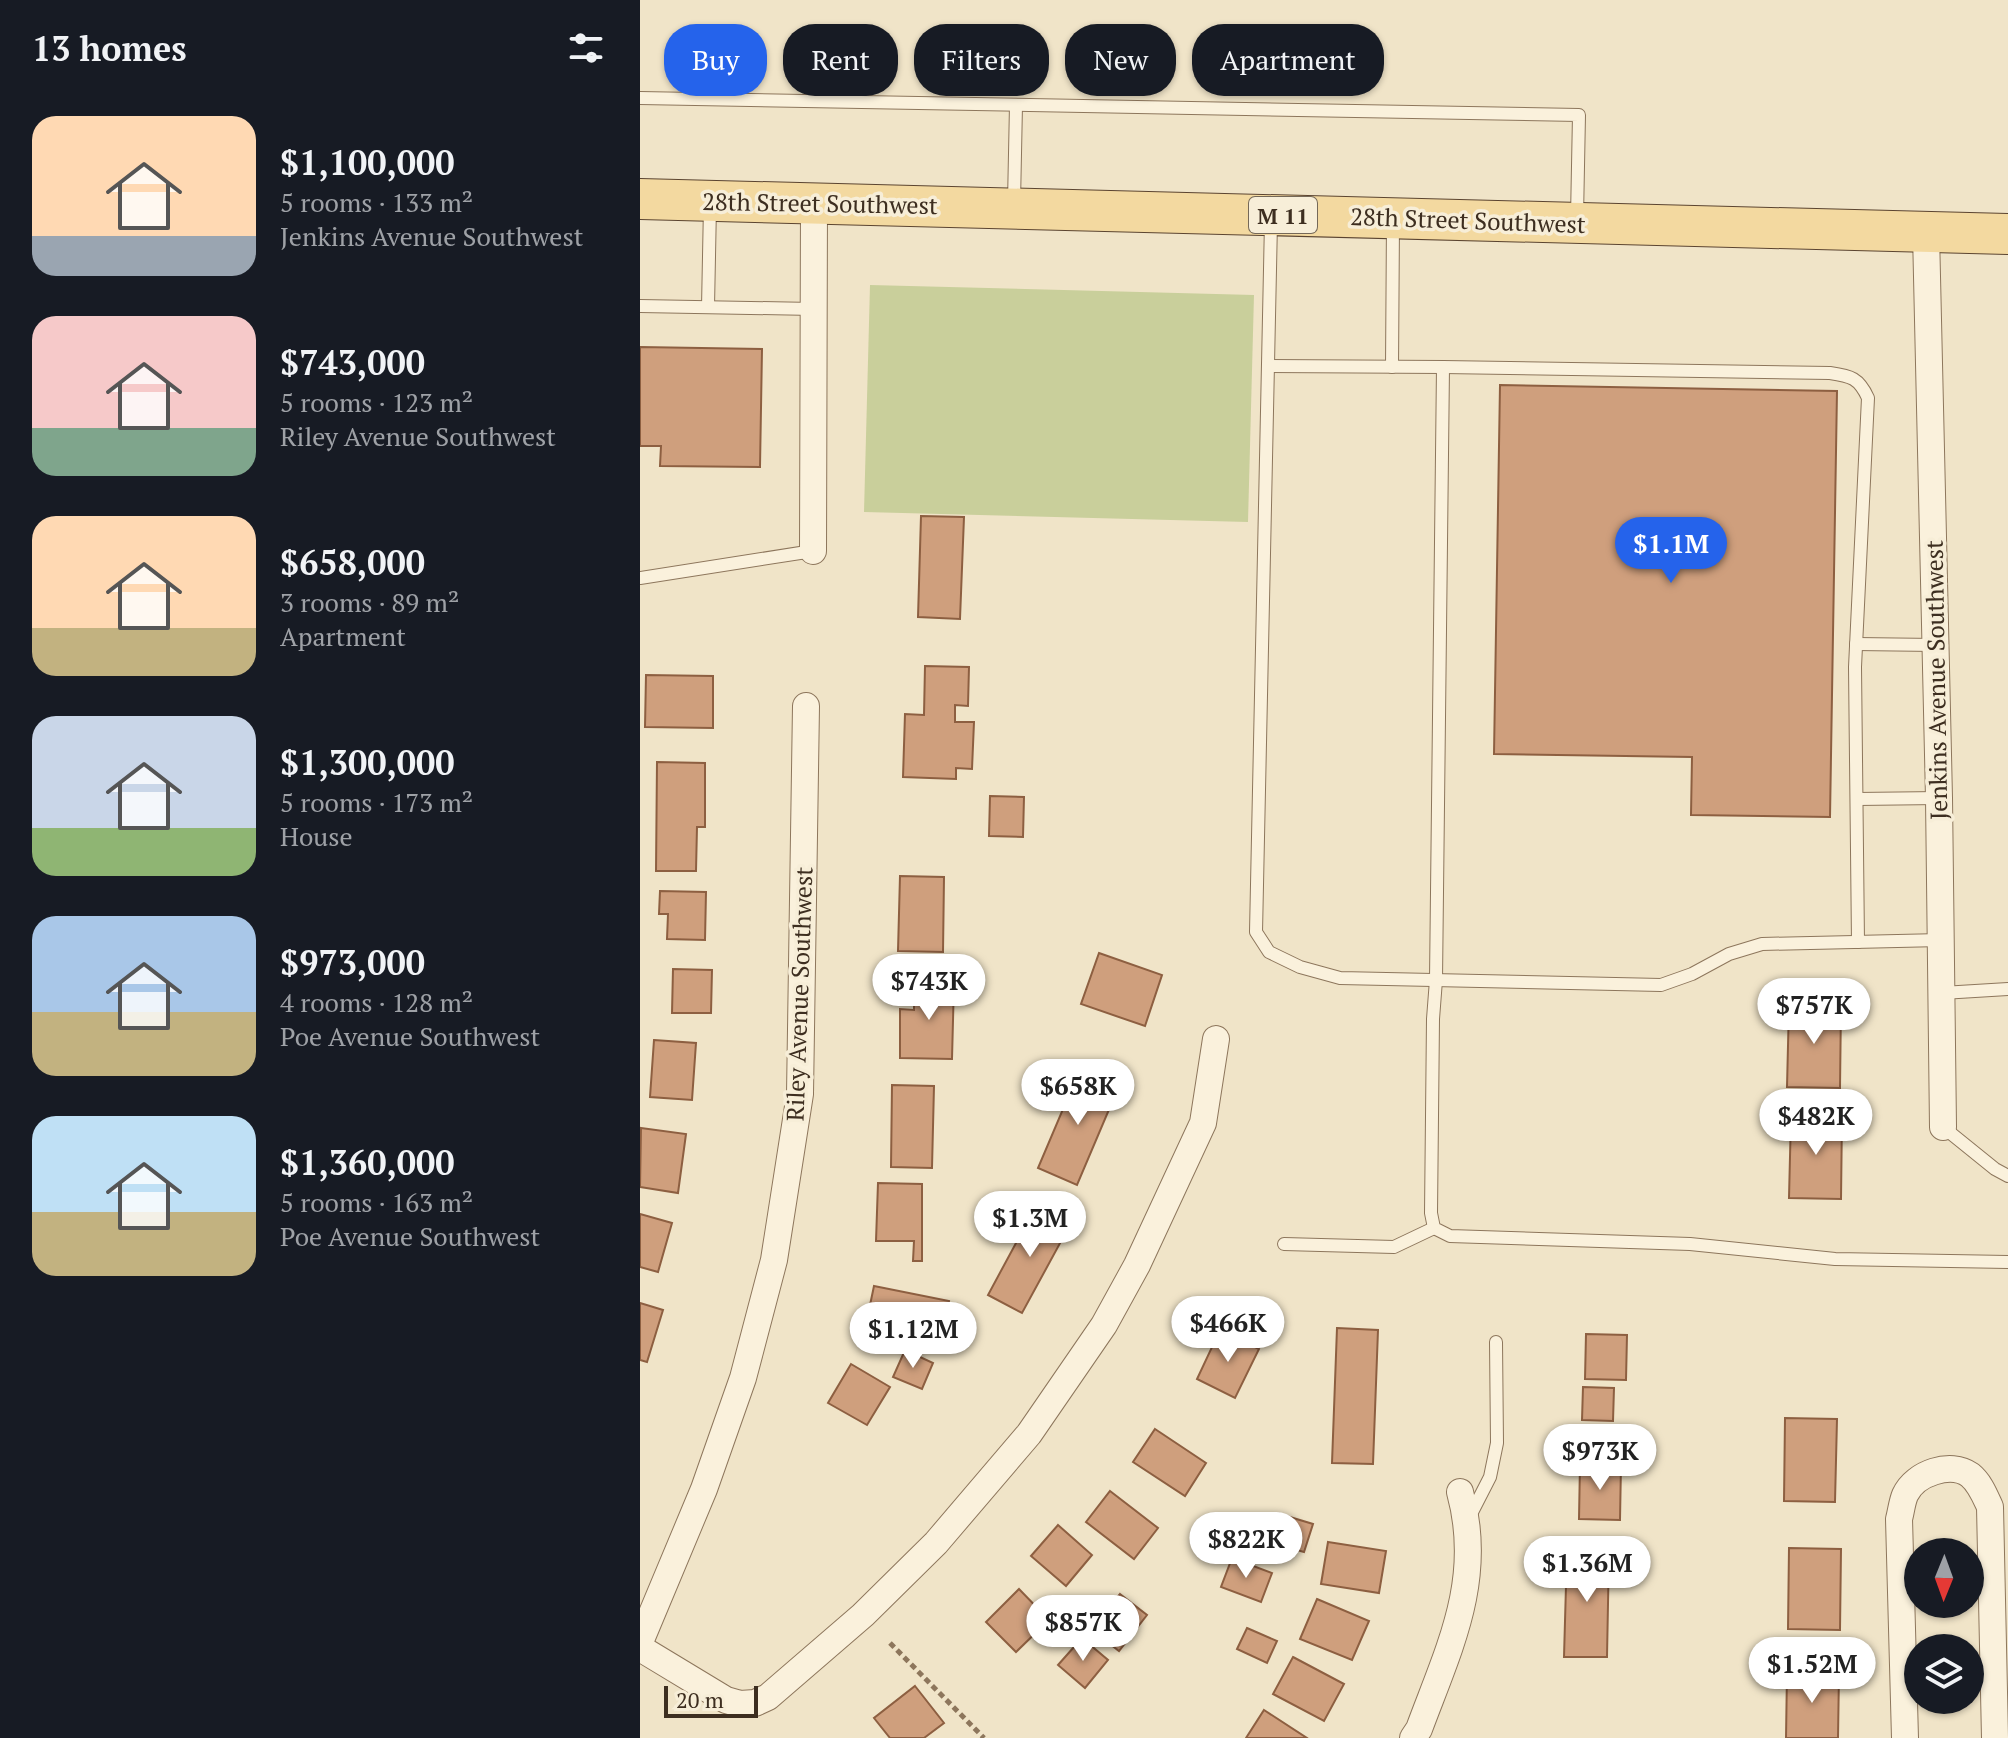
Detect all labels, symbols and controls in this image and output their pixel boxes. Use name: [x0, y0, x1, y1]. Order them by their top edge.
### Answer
chip: Buy: [664, 24, 767, 96]
chip: Rent: [783, 24, 898, 96]
chip: Filters: [914, 24, 1049, 96]
chip: New: [1065, 24, 1176, 96]
chip: Apartment: [1192, 24, 1384, 96]
text: 13 homes: [32, 26, 187, 71]
icon: filters: [564, 26, 608, 70]
text: $1,100,000: [280, 140, 455, 185]
icon: home: [96, 148, 192, 244]
text: 5 rooms · 133 m²: [280, 185, 473, 219]
street label: 28th Street Southwest: [702, 185, 938, 221]
road number: M 11: [1249, 197, 1317, 233]
street label: 28th Street Southwest: [1350, 200, 1586, 240]
text: Jenkins Avenue Southwest: [280, 219, 583, 253]
text: $743,000: [280, 340, 425, 385]
icon: home: [96, 348, 192, 444]
text: 5 rooms · 123 m²: [280, 385, 473, 419]
text: Riley Avenue Southwest: [280, 419, 556, 453]
pin: $1.1M: [1615, 517, 1727, 585]
text: $1.1M: [1633, 526, 1709, 560]
text: $658,000: [280, 540, 425, 585]
street label: Jenkins Avenue Southwest: [1918, 540, 1954, 820]
icon: home: [96, 548, 192, 644]
text: 3 rooms · 89 m²: [280, 585, 459, 619]
text: Apartment: [280, 619, 406, 653]
text: $1,300,000: [280, 740, 455, 785]
icon: home: [96, 748, 192, 844]
text: 5 rooms · 173 m²: [280, 785, 473, 819]
text: House: [280, 819, 353, 853]
street label: Riley Avenue Southwest: [779, 866, 819, 1122]
text: $973,000: [280, 940, 425, 985]
icon: home: [96, 948, 192, 1044]
pin: $743K: [873, 954, 985, 1022]
text: $743K: [890, 963, 968, 997]
pin: $757K: [1758, 978, 1870, 1046]
text: 4 rooms · 128 m²: [280, 985, 473, 1019]
text: $757K: [1775, 987, 1853, 1021]
text: Poe Avenue Southwest: [280, 1019, 540, 1053]
pin: $658K: [1022, 1059, 1134, 1127]
text: $658K: [1039, 1068, 1117, 1102]
pin: $482K: [1760, 1089, 1872, 1157]
text: $482K: [1777, 1098, 1855, 1132]
text: $1,360,000: [280, 1140, 455, 1185]
icon: home: [96, 1148, 192, 1244]
text: 5 rooms · 163 m²: [280, 1185, 473, 1219]
pin: $1.3M: [974, 1191, 1086, 1259]
text: $1.3M: [992, 1200, 1068, 1234]
text: Poe Avenue Southwest: [280, 1219, 540, 1253]
pin: $466K: [1172, 1296, 1284, 1364]
pin: $1.12M: [848, 1302, 978, 1370]
text: $466K: [1189, 1305, 1267, 1339]
text: $1.12M: [868, 1311, 958, 1345]
pin: $973K: [1544, 1424, 1656, 1492]
text: $973K: [1561, 1433, 1639, 1467]
pin: $822K: [1190, 1512, 1302, 1580]
text: $822K: [1207, 1521, 1285, 1555]
pin: $1.36M: [1522, 1536, 1652, 1604]
north arrow: [1904, 1538, 1984, 1618]
map controls: [1904, 1538, 1984, 1714]
text: $1.36M: [1542, 1545, 1632, 1579]
pin: $857K: [1027, 1595, 1139, 1663]
text: $857K: [1044, 1604, 1122, 1638]
button: layers: [1904, 1634, 1984, 1714]
pin: $1.52M: [1747, 1637, 1877, 1705]
text: $1.52M: [1767, 1646, 1857, 1680]
scale bar: [664, 1682, 758, 1718]
text: 20 m: [676, 1685, 724, 1714]

